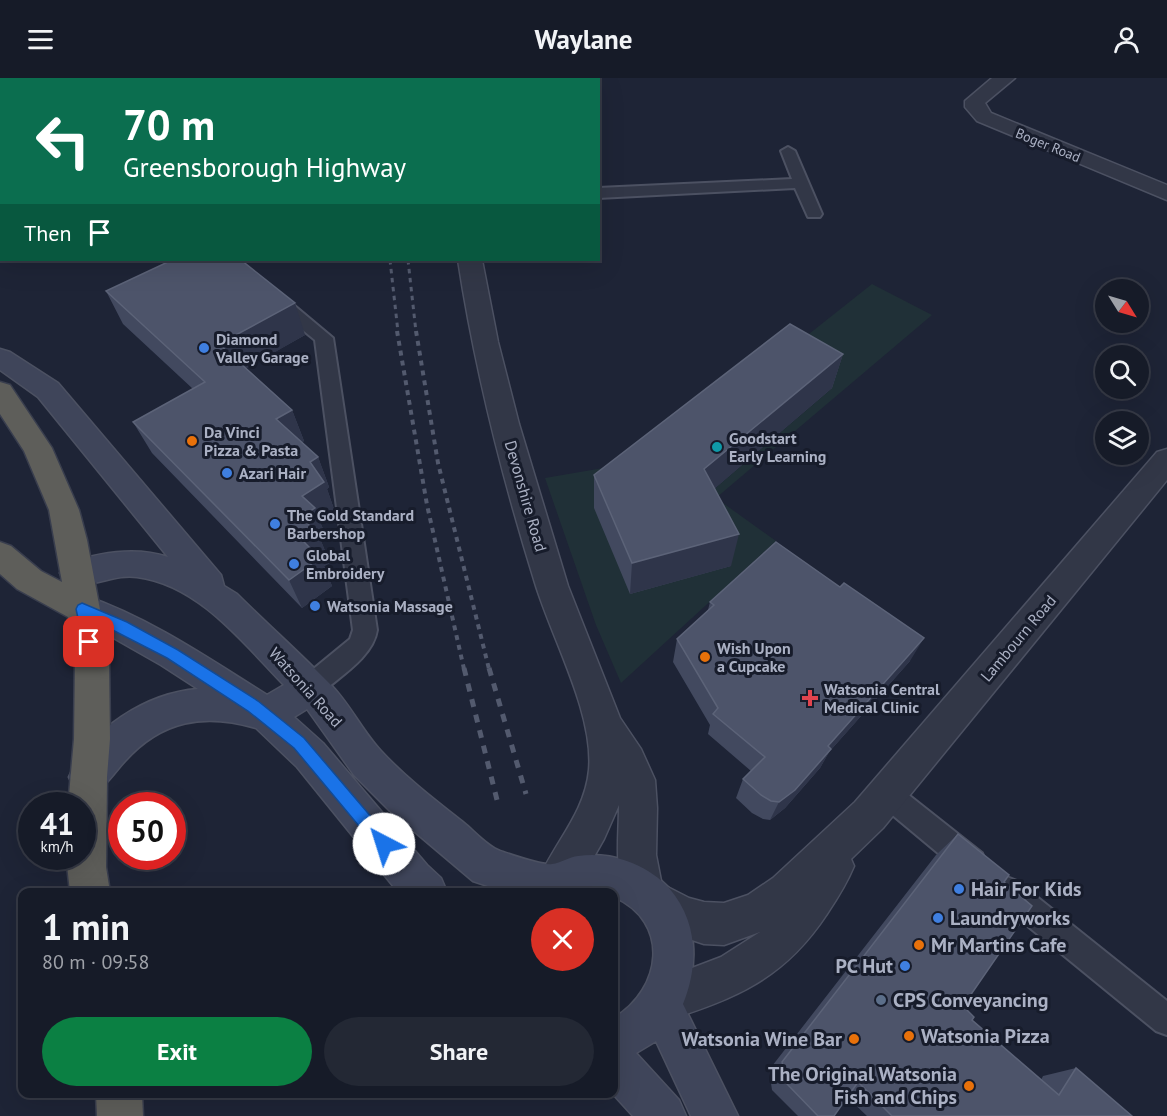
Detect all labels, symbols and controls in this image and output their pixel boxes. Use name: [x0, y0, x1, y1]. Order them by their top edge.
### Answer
text: Waylane: [534, 22, 633, 56]
icon: menu: [24, 23, 57, 56]
icon: person: [1110, 23, 1143, 56]
text: 70 m: [123, 97, 215, 152]
icon: left: [24, 102, 102, 180]
street label: Boger Road: [1013, 124, 1083, 166]
text: Greensborough Highway: [123, 150, 406, 184]
icon: arrive: [83, 216, 116, 249]
text: Then: [24, 219, 71, 247]
north arrow: [1095, 279, 1149, 333]
map controls: [1095, 279, 1149, 465]
place label: Diamond Valley Garage: [215, 329, 309, 367]
marker: Diamond Valley Garage: [197, 341, 211, 355]
button: search: [1095, 345, 1149, 399]
button: layers: [1095, 411, 1149, 465]
place label: Da Vinci Pizza & Pasta: [204, 422, 298, 460]
place label: Goodstart Early Learning: [729, 428, 826, 466]
marker: Da Vinci Pizza & Pasta: [185, 434, 199, 448]
street label: Devonshire Road: [501, 438, 551, 554]
marker: Goodstart Early Learning: [710, 440, 724, 454]
place label: Azari Hair: [239, 463, 306, 483]
marker: Azari Hair: [220, 466, 234, 480]
place label: The Gold Standard Barbershop: [287, 505, 414, 543]
marker: The Gold Standard Barbershop: [268, 517, 282, 531]
place label: Global Embroidery: [306, 545, 385, 583]
marker: Global Embroidery: [287, 557, 301, 571]
street label: Lambourn Road: [976, 591, 1060, 685]
place label: Watsonia Massage: [327, 596, 453, 616]
marker: Watsonia Massage: [308, 599, 322, 613]
pin: [63, 616, 114, 667]
icon: arrive: [72, 625, 105, 658]
place label: Wish Upon a Cupcake: [717, 638, 791, 676]
street label: Watsonia Road: [265, 643, 347, 731]
marker: Wish Upon a Cupcake: [698, 650, 712, 664]
place label: Watsonia Central Medical Clinic: [824, 679, 940, 717]
marker: Watsonia Central Medical Clinic: [801, 689, 819, 707]
speed limit sign: 50: [108, 792, 186, 870]
text: 41: [40, 804, 74, 843]
position arrow: [352, 812, 416, 876]
text: km/h: [41, 837, 73, 856]
place label: Hair For Kids: [971, 876, 1081, 902]
marker: Hair For Kids: [952, 882, 966, 896]
text: 1 min: [42, 903, 130, 950]
place label: Laundryworks: [950, 905, 1070, 931]
button: close: [531, 908, 594, 971]
marker: Laundryworks: [931, 911, 945, 925]
place label: Mr Martins Cafe: [931, 932, 1066, 958]
marker: Mr Martins Cafe: [912, 938, 926, 952]
text: 80 m · 09:58: [42, 949, 149, 975]
place label: PC Hut: [836, 953, 893, 979]
marker: PC Hut: [898, 959, 912, 973]
place label: CPS Conveyancing: [893, 987, 1048, 1013]
marker: CPS Conveyancing: [874, 993, 888, 1007]
button: Exit: [42, 1017, 312, 1086]
button: Share: [324, 1017, 594, 1086]
place label: Watsonia Pizza: [921, 1023, 1050, 1049]
place label: Watsonia Wine Bar: [681, 1026, 842, 1052]
marker: Watsonia Pizza: [902, 1029, 916, 1043]
marker: Watsonia Wine Bar: [847, 1032, 861, 1046]
place label: The Original Watsonia Fish and Chips: [768, 1061, 957, 1110]
marker: The Original Watsonia Fish and Chips: [962, 1079, 976, 1093]

